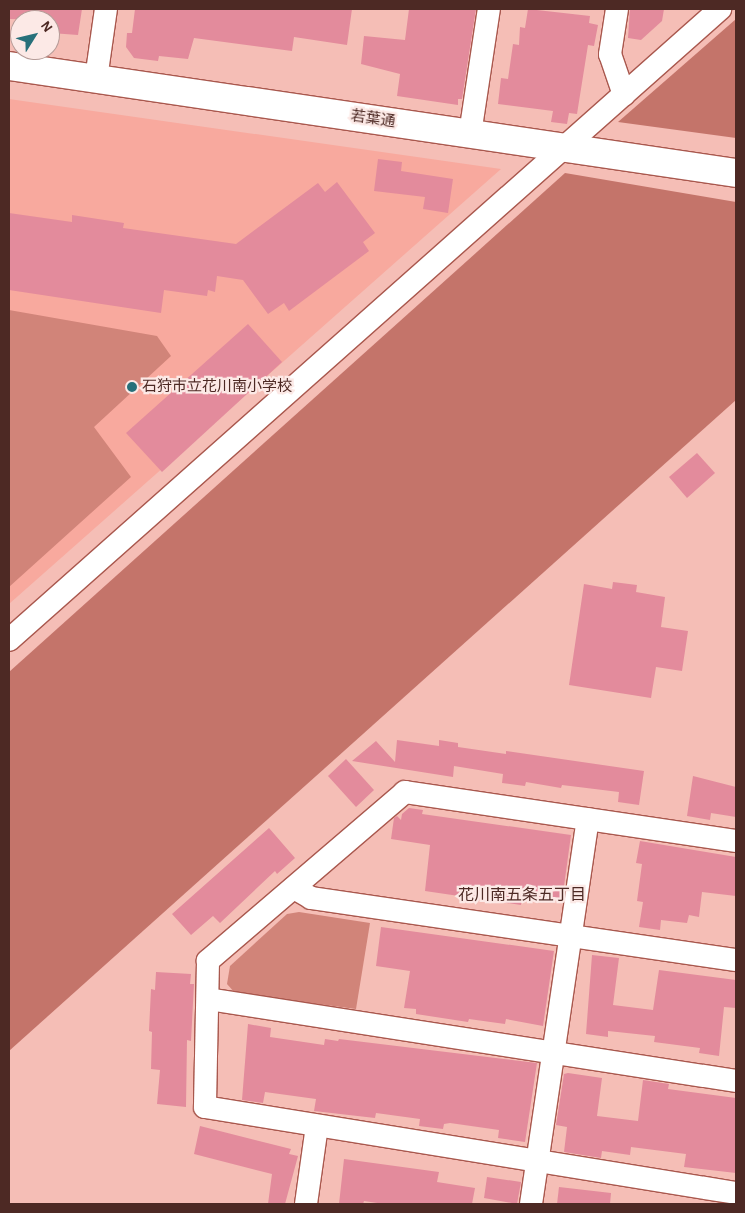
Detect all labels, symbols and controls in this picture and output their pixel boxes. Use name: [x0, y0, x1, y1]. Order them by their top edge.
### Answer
north arrow: [10, 10, 60, 60]
text: N: [38, 19, 55, 35]
street label: 若葉通: [349, 107, 397, 131]
place label: 石狩市立花川南小学校: [142, 378, 292, 396]
marker: 石狩市立花川南小学校: [126, 381, 138, 393]
district label: 花川南五条五丁目: [458, 885, 586, 905]

